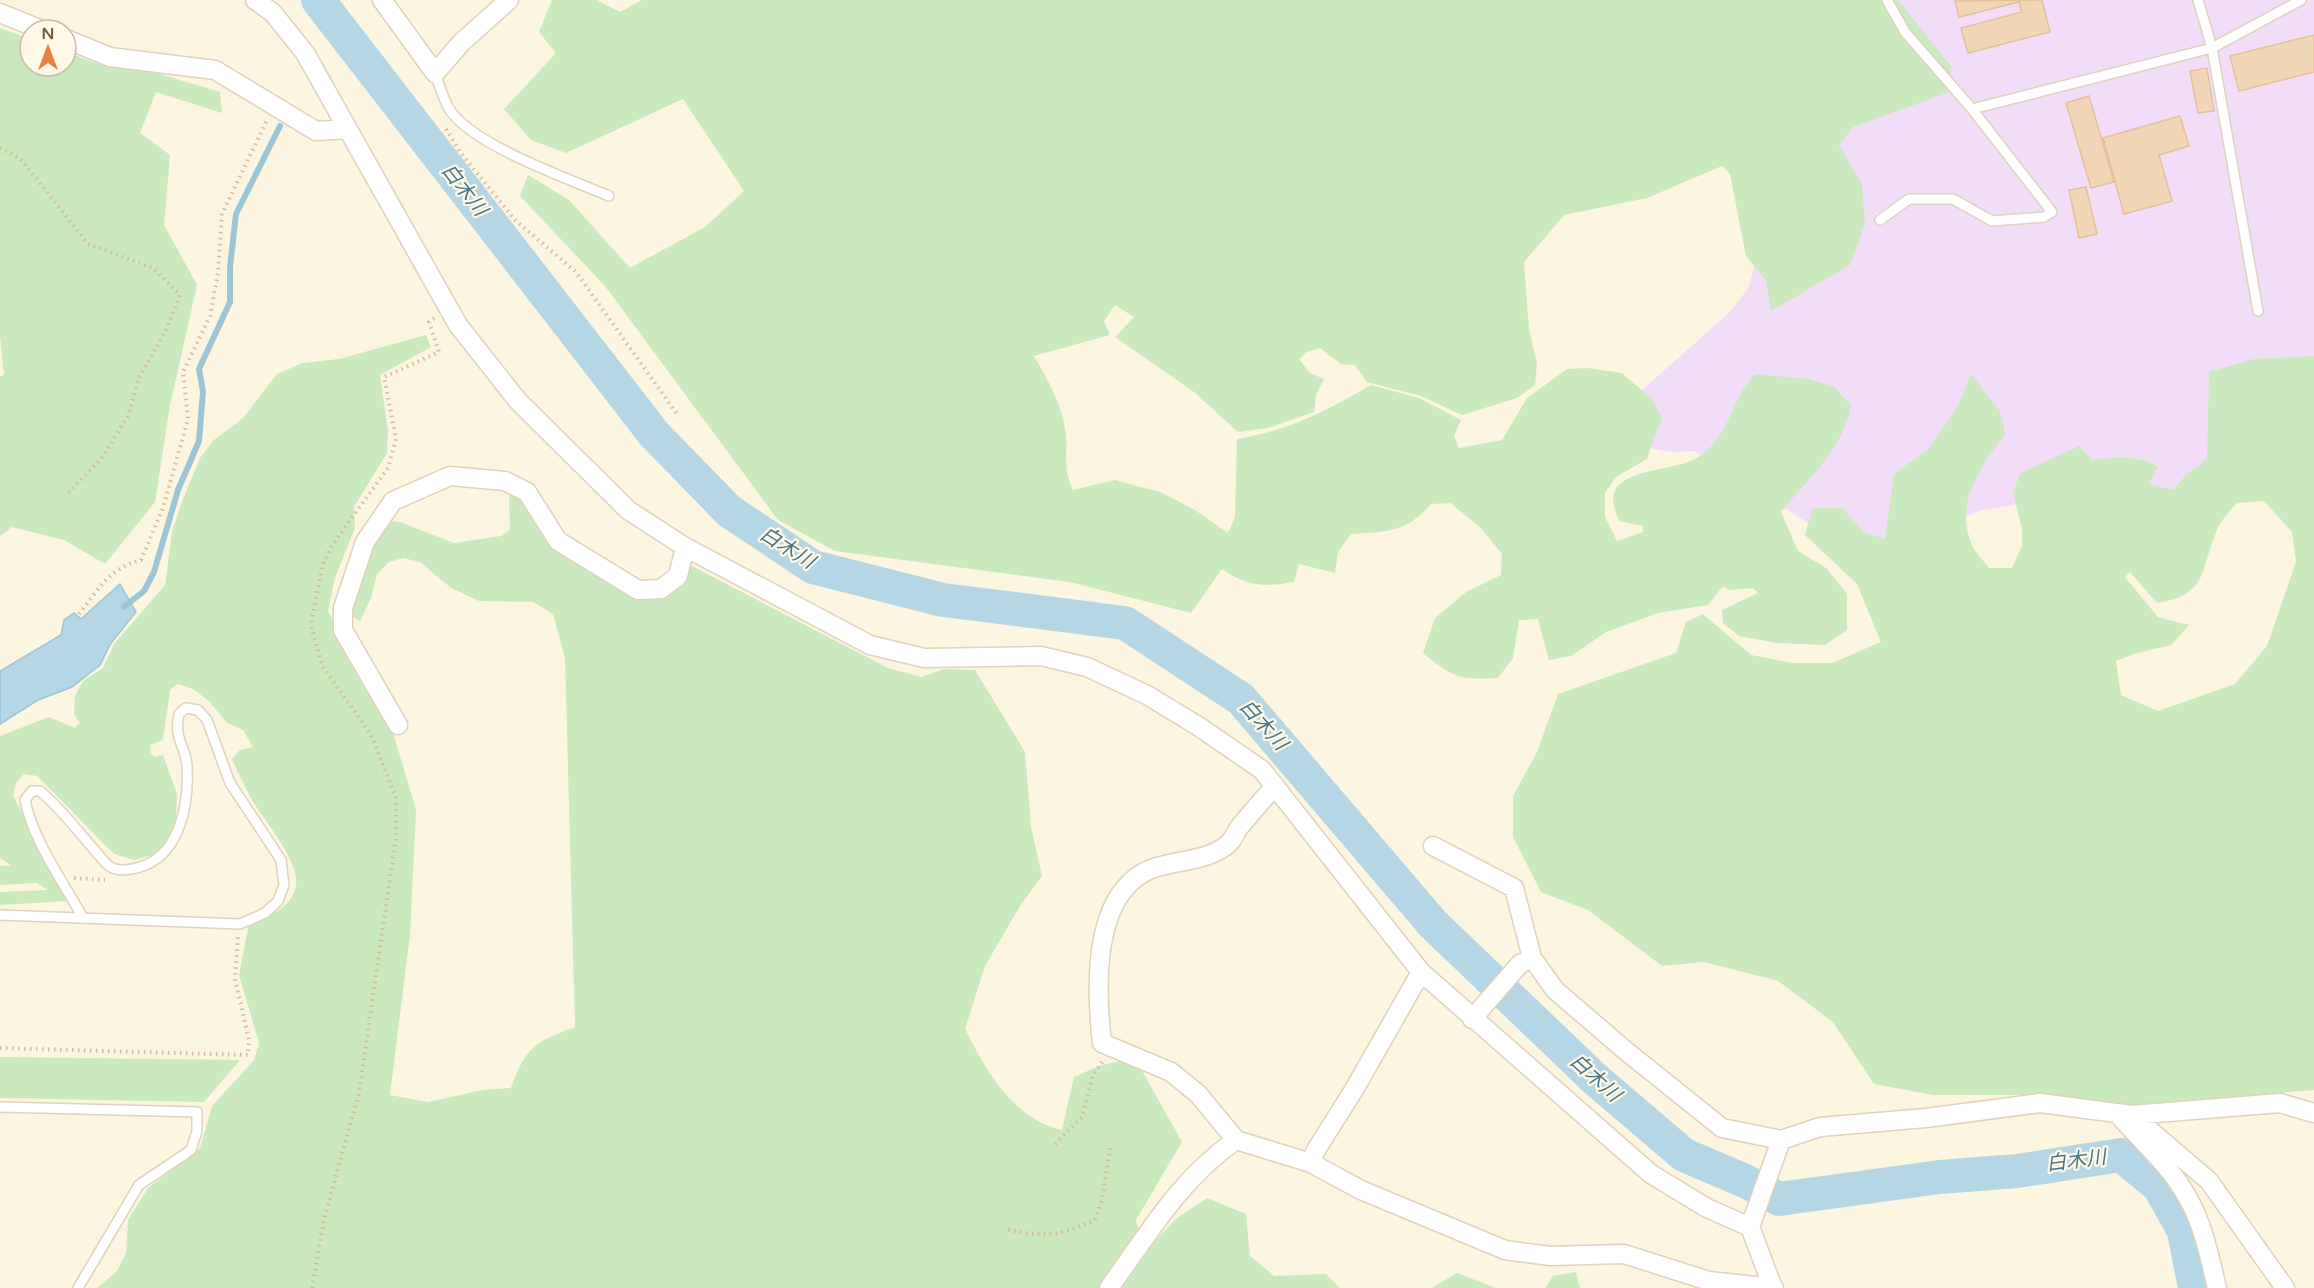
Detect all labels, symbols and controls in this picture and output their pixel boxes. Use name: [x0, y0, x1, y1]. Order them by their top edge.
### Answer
north arrow: [18, 18, 78, 78]
text: N: [42, 24, 54, 44]
water label: 白木川: [436, 159, 493, 223]
water label: 白木川: [755, 522, 820, 575]
water label: 白木川: [1234, 695, 1293, 757]
water label: 白木川: [1565, 1049, 1627, 1108]
water label: 白木川: [2045, 1145, 2109, 1177]

